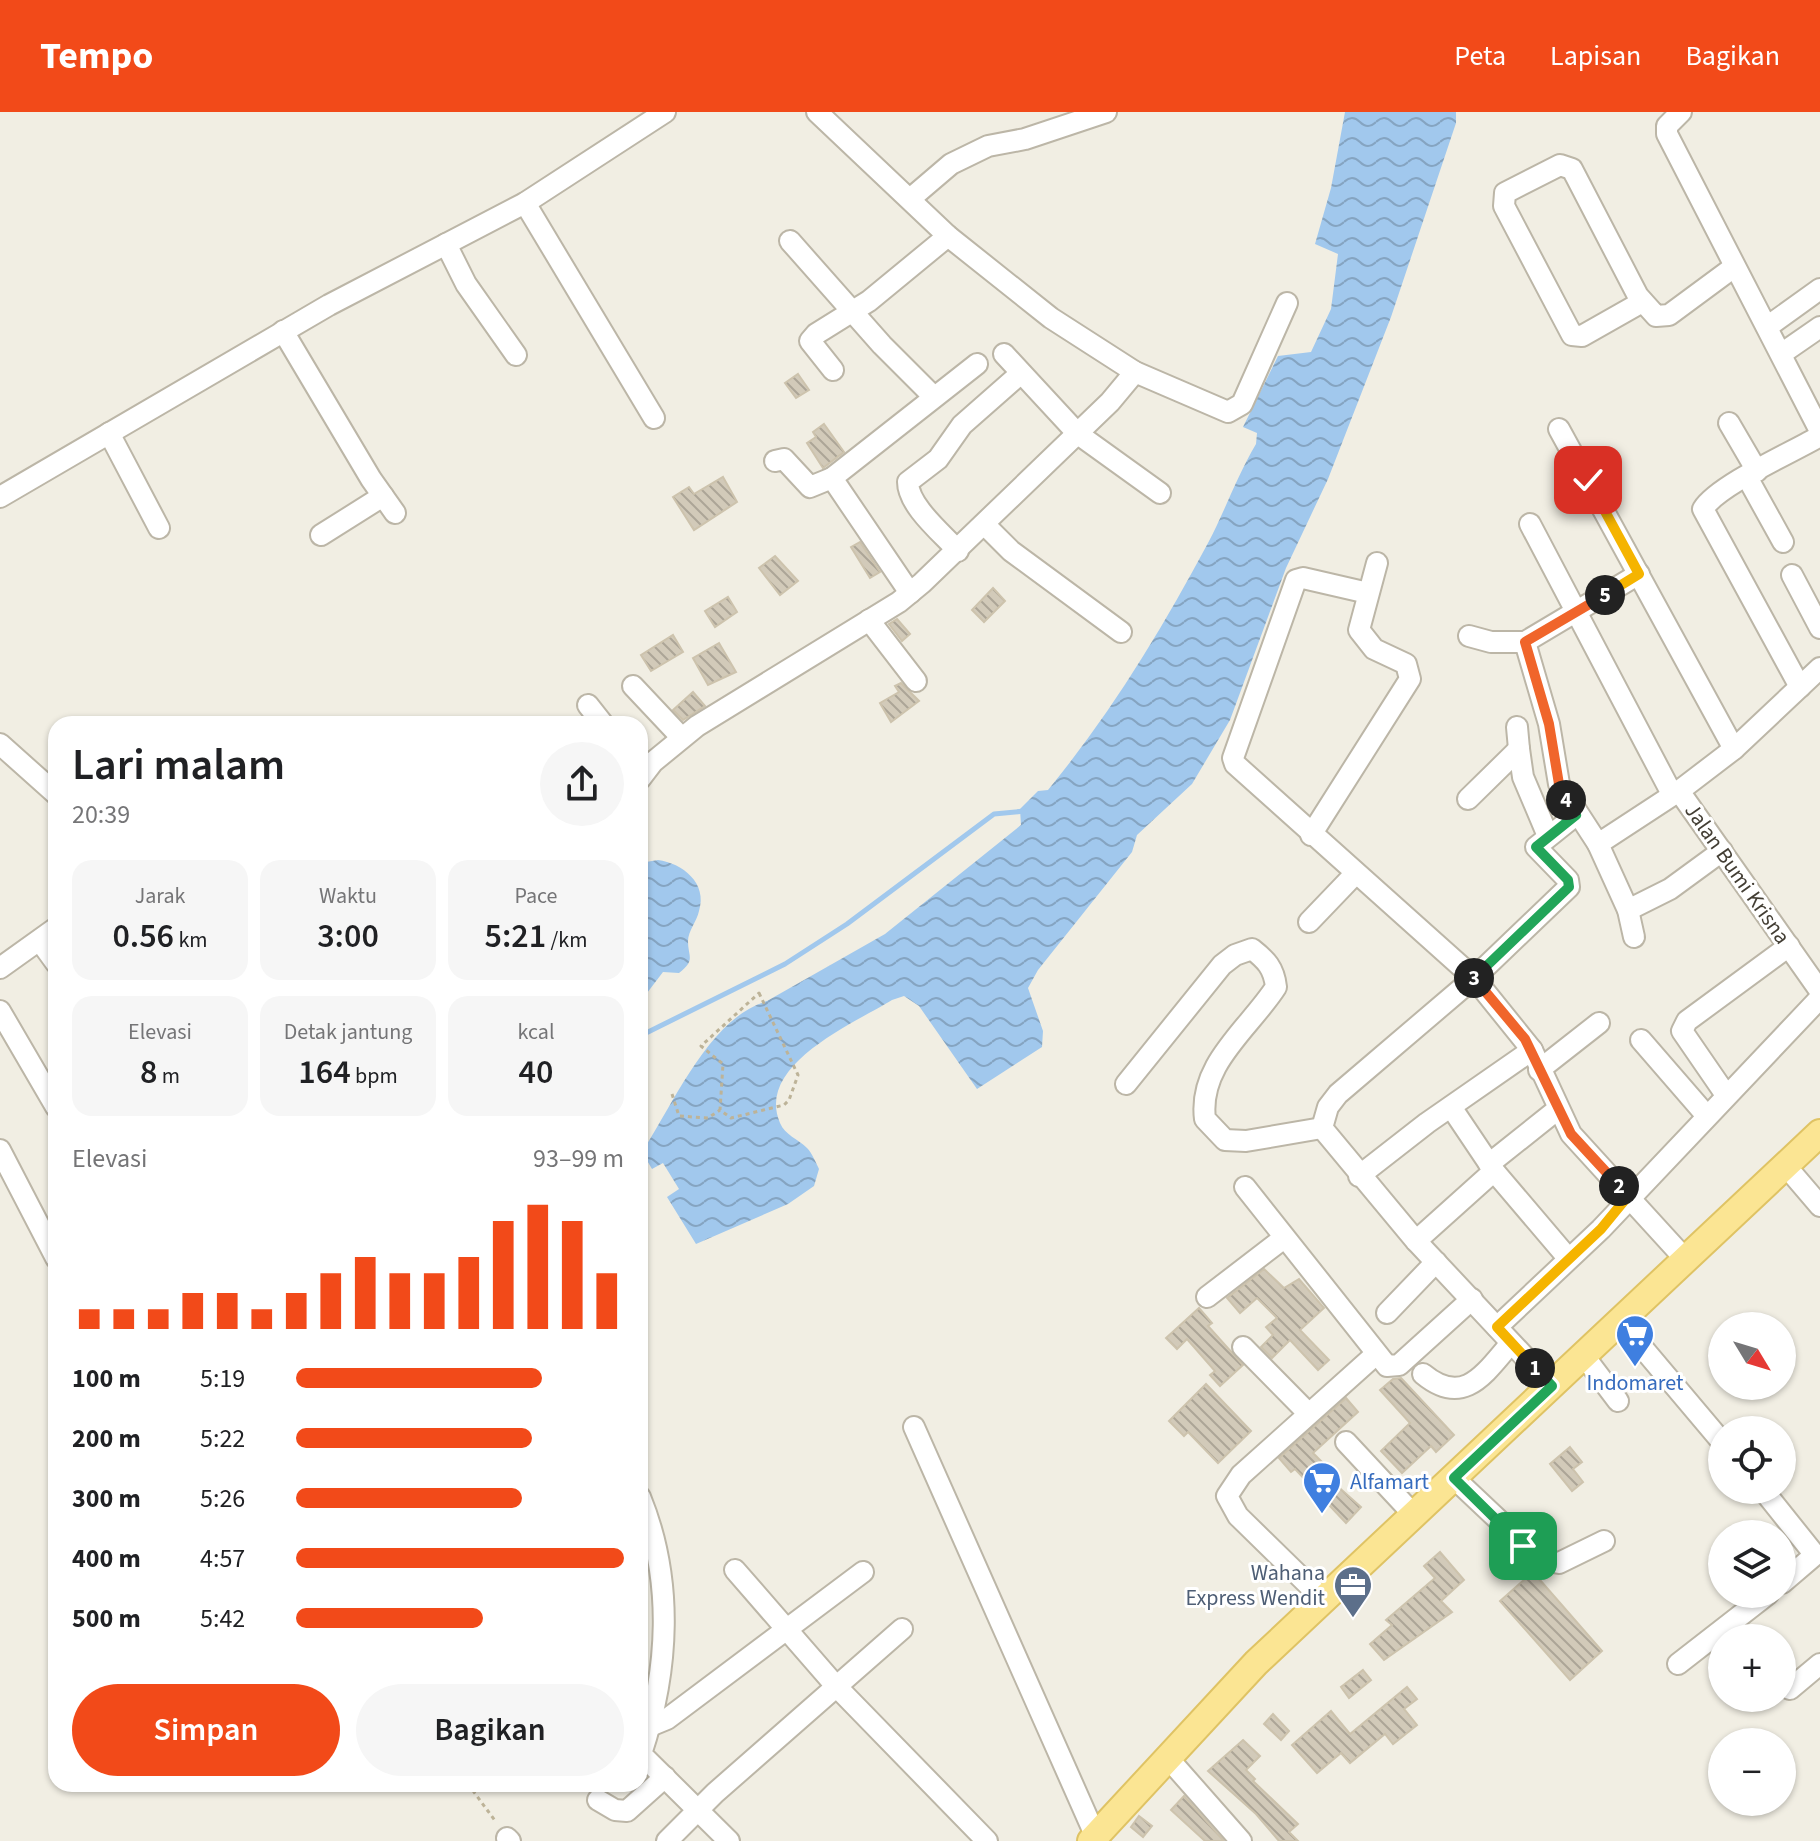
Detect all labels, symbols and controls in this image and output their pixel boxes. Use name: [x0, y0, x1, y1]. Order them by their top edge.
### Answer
text: Tempo: [40, 29, 153, 83]
text: Peta: [1454, 36, 1506, 76]
text: Lapisan: [1550, 36, 1641, 76]
text: Bagikan: [1685, 36, 1780, 76]
pin: [1554, 446, 1622, 514]
icon: check: [1566, 458, 1610, 502]
pin: 5: [1585, 575, 1625, 615]
text: 5: [1599, 579, 1611, 611]
text: Lari malam: [72, 734, 285, 797]
button: share: [540, 742, 624, 826]
pin: 4: [1546, 780, 1586, 820]
text: 4: [1560, 784, 1572, 816]
text: 20:39: [72, 796, 130, 833]
street label: Jalan Bumi Krisna: [1677, 796, 1798, 951]
text: Jarak: [135, 880, 185, 912]
text: Waktu: [319, 880, 377, 912]
text: Pace: [514, 880, 558, 912]
text: 0.56: [112, 912, 174, 961]
text: 3:00: [317, 912, 379, 961]
text: 5:21: [485, 912, 546, 961]
text: km: [174, 924, 208, 956]
text: /km: [546, 924, 587, 956]
pin: 3: [1454, 958, 1494, 998]
text: 3: [1468, 962, 1480, 994]
text: Elevasi: [128, 1016, 192, 1048]
text: Detak jantung: [284, 1016, 412, 1048]
text: kcal: [517, 1016, 555, 1048]
text: 8: [140, 1048, 157, 1097]
text: 164: [298, 1048, 351, 1097]
text: 40: [519, 1048, 553, 1097]
text: m: [157, 1060, 180, 1092]
text: bpm: [351, 1060, 398, 1092]
text: Elevasi: [72, 1140, 147, 1177]
text: 93–99 m: [533, 1140, 624, 1177]
pin: 2: [1599, 1166, 1639, 1206]
text: 2: [1613, 1170, 1625, 1202]
north arrow: [1708, 1312, 1796, 1400]
map controls: [1708, 1312, 1796, 1816]
supermarket icon: Indomaret: [1614, 1313, 1656, 1368]
pin: 1: [1515, 1348, 1555, 1388]
text: 1: [1529, 1352, 1541, 1384]
text: 100 m: [72, 1360, 141, 1397]
text: 5:19: [200, 1360, 245, 1397]
place label: Indomaret: [1587, 1367, 1684, 1399]
button: locate: [1708, 1416, 1796, 1504]
text: 200 m: [72, 1420, 141, 1457]
text: 5:22: [200, 1420, 245, 1457]
supermarket icon: Alfamart: [1301, 1460, 1343, 1515]
place label: Alfamart: [1350, 1466, 1430, 1498]
text: 300 m: [72, 1480, 141, 1517]
text: 5:26: [200, 1480, 245, 1517]
pin: [1489, 1512, 1557, 1580]
button: layers: [1708, 1520, 1796, 1608]
icon: arrive: [1501, 1524, 1545, 1568]
text: 400 m: [72, 1540, 141, 1577]
text: 4:57: [200, 1540, 245, 1577]
place label: Wahana Express Wendit: [1186, 1557, 1326, 1614]
office icon: Wahana Express Wendit: [1332, 1564, 1374, 1619]
text: 500 m: [72, 1600, 141, 1637]
text: 5:42: [200, 1600, 245, 1637]
button: +: [1708, 1624, 1796, 1712]
button: Simpan: [72, 1684, 340, 1776]
button: Bagikan: [356, 1684, 624, 1776]
button: −: [1708, 1728, 1796, 1816]

